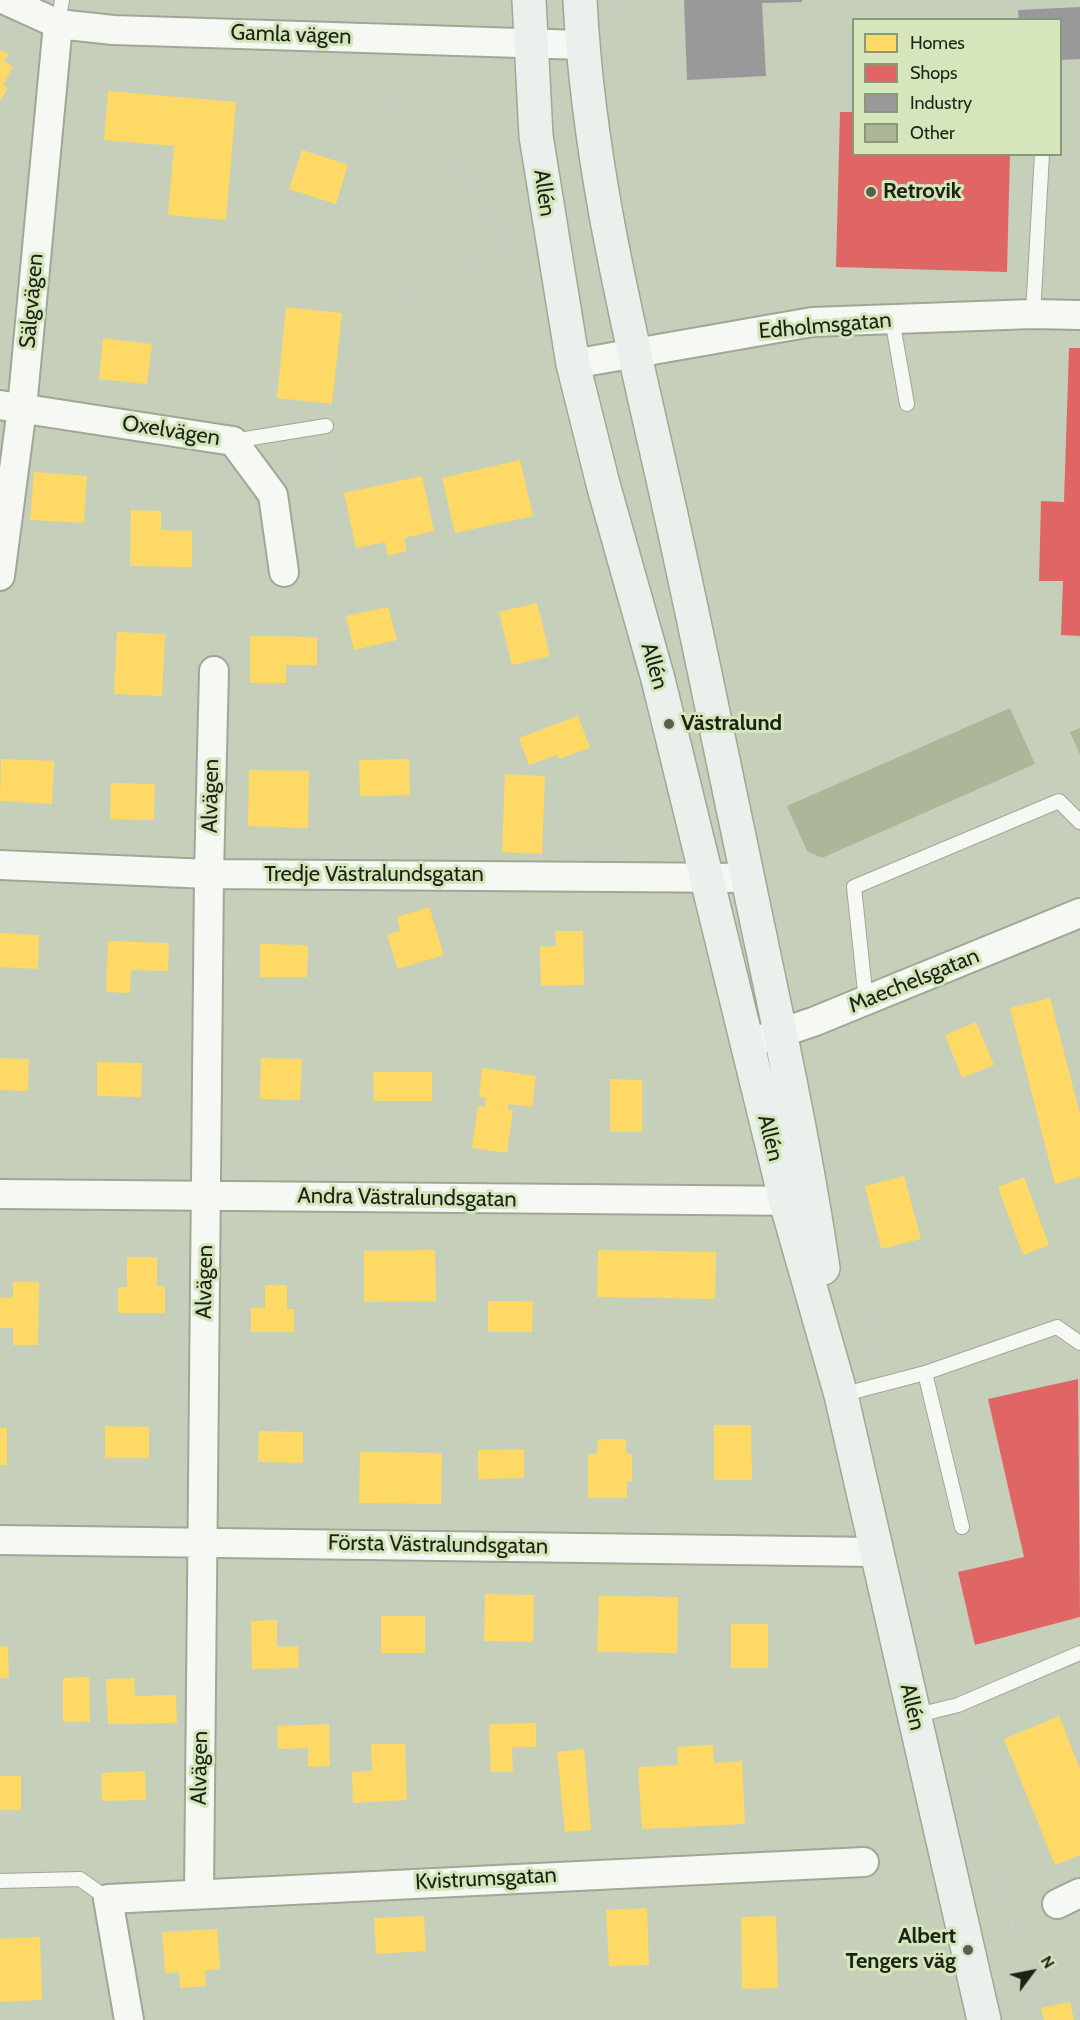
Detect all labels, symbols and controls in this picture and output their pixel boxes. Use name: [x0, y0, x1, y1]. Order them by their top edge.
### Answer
legend: [852, 18, 1062, 156]
street label: Gamla vägen: [230, 20, 352, 50]
text: Homes: [910, 32, 965, 54]
text: Shops: [910, 62, 958, 84]
text: Industry: [910, 92, 972, 114]
text: Other: [910, 122, 955, 144]
street label: Allén: [528, 168, 560, 218]
place label: Retrovik: [883, 179, 962, 205]
marker: Retrovik: [864, 185, 878, 199]
street label: Sälgvägen: [15, 252, 49, 350]
street label: Edholmsgatan: [757, 307, 893, 345]
street label: Oxelvägen: [120, 410, 222, 452]
street label: Allén: [635, 640, 673, 692]
place label: Västralund: [681, 711, 782, 737]
marker: Västralund: [662, 717, 676, 731]
street label: Alvägen: [197, 759, 225, 833]
street label: Tredje Västralundsgatan: [264, 862, 484, 888]
street label: Maechelsgatan: [845, 943, 983, 1019]
street label: Allén: [751, 1112, 789, 1164]
street label: Andra Västralundsgatan: [297, 1183, 517, 1213]
street label: Alvägen: [191, 1245, 219, 1319]
street label: Första Västralundsgatan: [328, 1530, 548, 1560]
street label: Allén: [894, 1681, 930, 1733]
street label: Alvägen: [186, 1731, 214, 1805]
street label: Kvistrumsgatan: [415, 1862, 557, 1896]
place label: Albert Tengers väg: [845, 1924, 956, 1976]
north arrow: [1002, 1942, 1062, 2002]
marker: Albert Tengers väg: [961, 1943, 975, 1957]
text: N: [1037, 1952, 1059, 1972]

